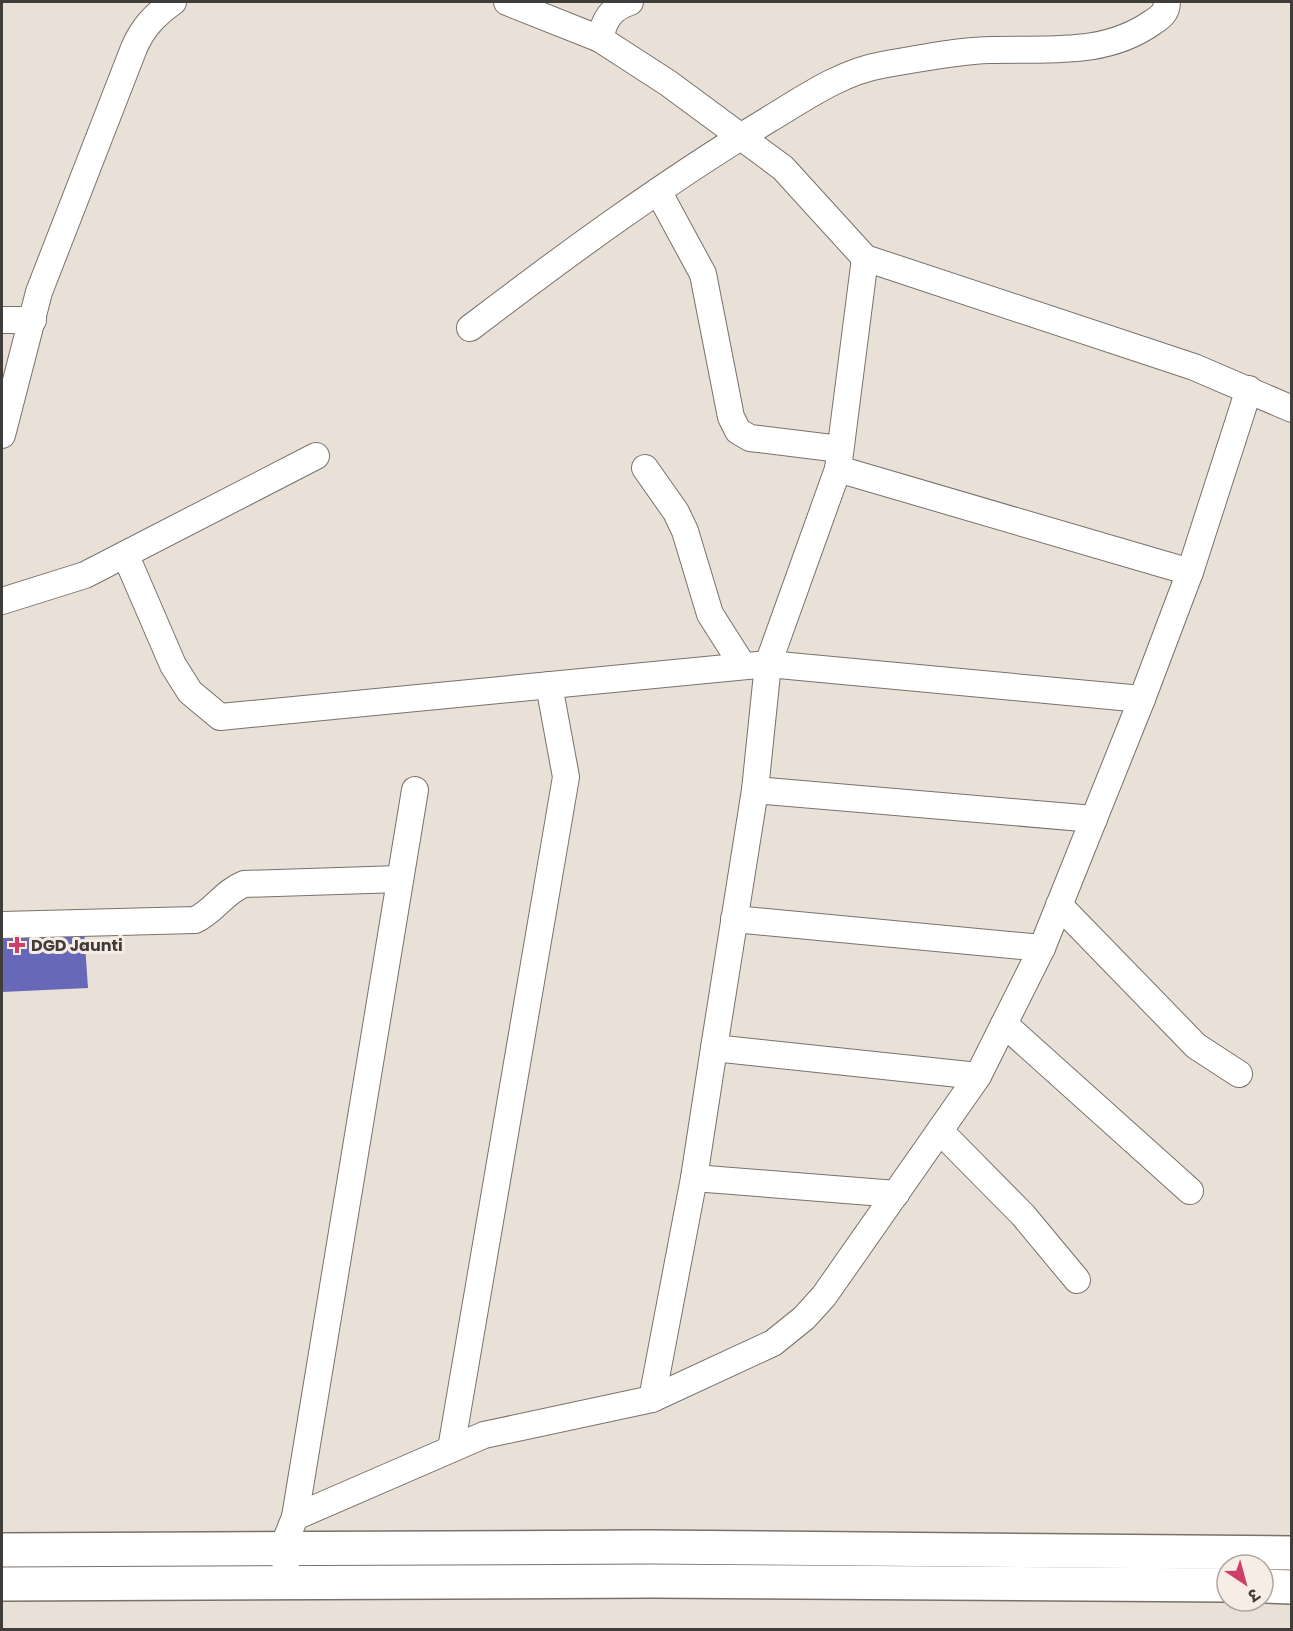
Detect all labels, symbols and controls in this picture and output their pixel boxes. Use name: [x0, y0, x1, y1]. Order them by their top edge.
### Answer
place label: DGD Jaunti: [31, 934, 123, 957]
marker: DGD Jaunti: [8, 936, 26, 954]
north arrow: [1215, 1553, 1275, 1613]
text: उ: [1242, 1582, 1265, 1607]

